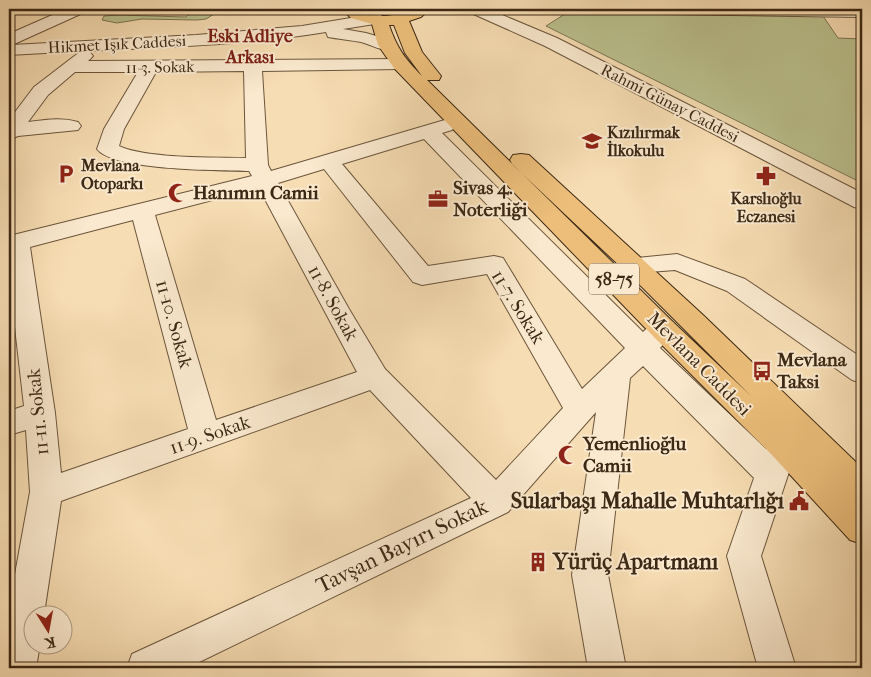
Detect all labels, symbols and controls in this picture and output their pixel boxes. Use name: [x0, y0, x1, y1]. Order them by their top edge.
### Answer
district label: Eski Adliye Arkası: [207, 26, 293, 68]
street label: Hikmet Işık Caddesi: [47, 31, 187, 58]
street label: 11-3. Sokak: [125, 57, 195, 77]
street label: Rahmi Günay Caddesi: [598, 60, 743, 146]
place label: Kızılırmak İlkokulu: [607, 123, 681, 160]
school or university icon: Kızılırmak İlkokulu: [581, 130, 603, 152]
place label: Mevlana Otoparkı: [80, 156, 143, 194]
parking icon: Mevlana Otoparkı: [55, 163, 77, 185]
pharmacy icon: Karslıoğlu Eczanesi: [755, 165, 777, 187]
place label: Sivas 4. Noterliği: [453, 177, 528, 221]
mosque icon: Hanımın Camii: [167, 182, 189, 204]
place label: Hanımın Camii: [193, 182, 319, 204]
office icon: Sivas 4. Noterliği: [427, 188, 449, 210]
place label: Karslıoğlu Eczanesi: [730, 189, 802, 226]
street label: 11-8. Sokak: [303, 261, 363, 345]
road number: 58-75: [589, 264, 639, 294]
street label: 11-7. Sokak: [487, 266, 549, 348]
street label: 11-10. Sokak: [151, 277, 197, 371]
street label: Mevlana Caddesi: [642, 307, 756, 421]
place label: Mevlana Taksi: [776, 349, 848, 393]
bus stop icon: Mevlana Taksi: [751, 360, 773, 382]
street label: 11-11. Sokak: [22, 367, 54, 457]
street label: 11-9. Sokak: [167, 411, 253, 459]
place label: Yemenlioğlu Camii: [582, 433, 686, 477]
mosque icon: Yemenlioğlu Camii: [557, 444, 579, 466]
place label: Sularbaşı Mahalle Muhtarlığı: [511, 488, 784, 514]
public building icon: Sularbaşı Mahalle Muhtarlığı: [788, 490, 810, 512]
street label: Tavşan Bayırı Sokak: [312, 493, 493, 599]
place label: Yürüç Apartmanı: [552, 549, 719, 575]
building icon: Yürüç Apartmanı: [527, 551, 549, 573]
north arrow: [22, 604, 72, 654]
text: K: [43, 633, 57, 652]

